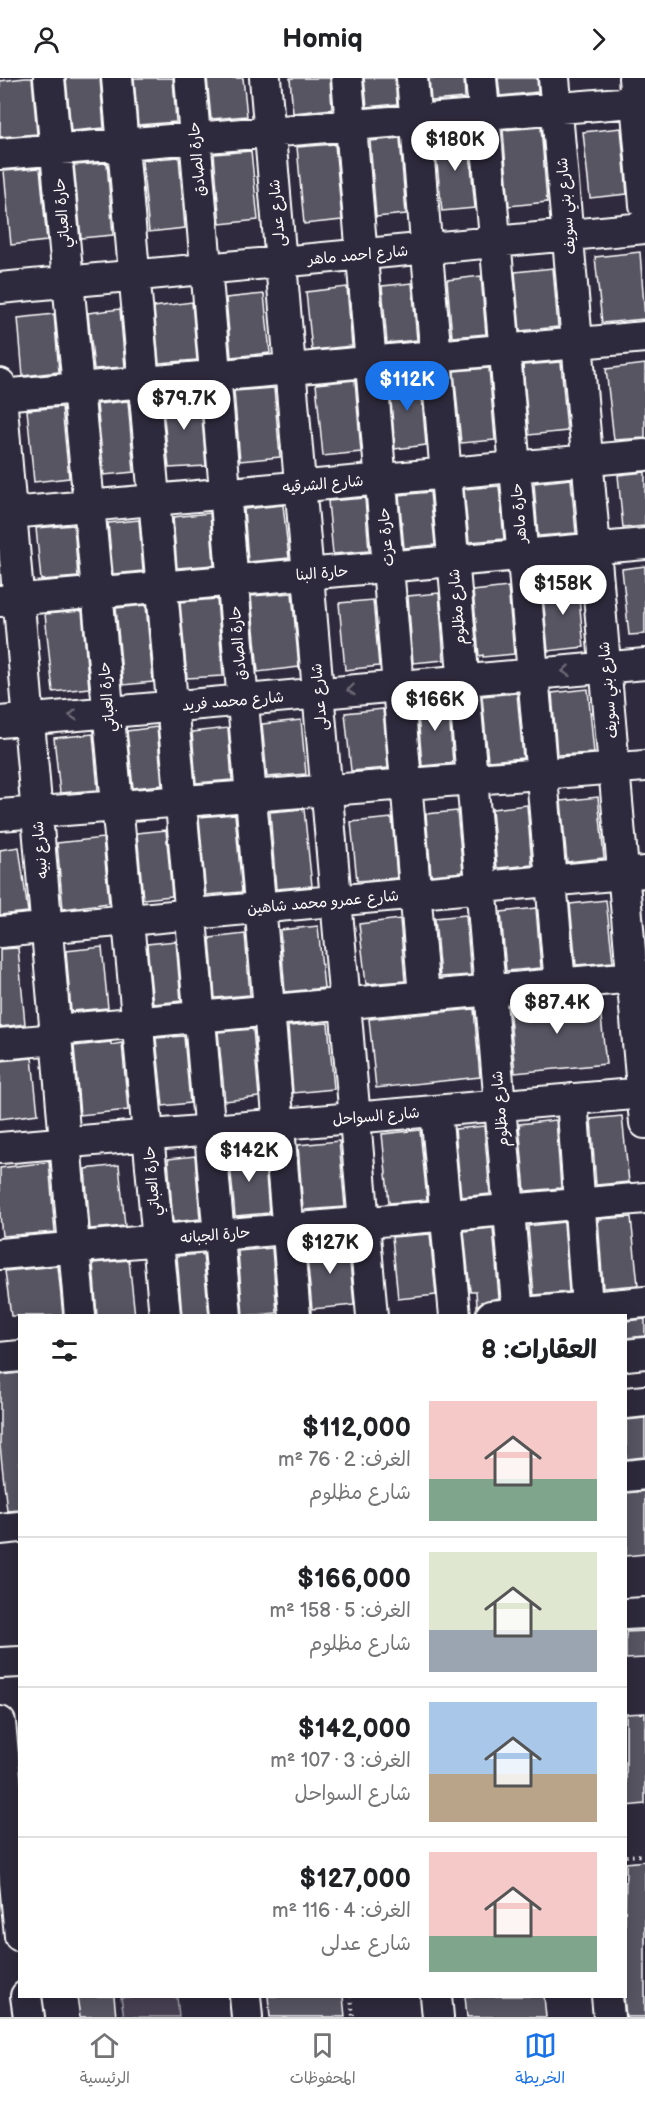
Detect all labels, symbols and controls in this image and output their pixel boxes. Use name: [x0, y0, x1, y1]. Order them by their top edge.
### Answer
icon: person: [30, 23, 63, 56]
text: Homiq: [282, 23, 363, 55]
icon: forward: [582, 23, 615, 56]
street label: حارة الصادق: [185, 121, 210, 197]
pin: $180K: [413, 121, 497, 172]
text: $180K: [425, 128, 485, 152]
street label: شارع بني سويف: [553, 156, 583, 255]
street label: حارة العباتي: [50, 177, 78, 249]
street label: شارع عدلى: [265, 178, 290, 248]
street label: شارع احمد ماهر: [305, 242, 409, 270]
pin: $112K: [365, 361, 449, 412]
text: $112K: [379, 368, 435, 392]
pin: $79.7K: [135, 380, 233, 431]
text: $79.7K: [152, 387, 216, 411]
street label: شارع الشرقيه: [282, 472, 364, 497]
street label: حارة ماهر: [507, 482, 532, 546]
street label: حارة عزت: [374, 507, 399, 567]
street label: حارة البنا: [295, 562, 349, 585]
pin: $158K: [521, 565, 605, 616]
street label: شارع مظلوم: [445, 568, 472, 646]
text: $158K: [534, 572, 592, 596]
street label: حارة الصادق: [226, 605, 251, 681]
street label: شارع بني سويف: [595, 640, 625, 739]
street label: حارة العباتي: [95, 661, 123, 733]
street label: شارع عدلى: [307, 662, 332, 732]
one-way arrow: [561, 664, 570, 677]
pin: $166K: [393, 681, 477, 732]
one-way arrow: [346, 684, 355, 697]
street label: شارع محمد فريد: [181, 688, 285, 715]
text: $166K: [405, 688, 465, 712]
one-way arrow: [68, 709, 77, 722]
street label: شارع نبيه: [29, 820, 52, 880]
street label: شارع عمرو محمد شاهين: [246, 886, 400, 919]
pin: $87.4K: [508, 984, 606, 1035]
text: $87.4K: [524, 991, 590, 1015]
street label: شارع مظلوم: [488, 1070, 515, 1148]
street label: شارع السواحل: [332, 1103, 420, 1130]
pin: $142K: [207, 1132, 291, 1183]
text: $142K: [220, 1139, 278, 1163]
street label: حارة العباتي: [140, 1145, 168, 1217]
street label: حارة الجبانه: [179, 1223, 251, 1248]
pin: $127K: [288, 1224, 372, 1275]
text: $127K: [301, 1231, 359, 1255]
icon: filters: [48, 1334, 81, 1367]
text: العقارات: 8: [481, 1335, 597, 1366]
text: $112,000: [302, 1413, 411, 1444]
icon: home: [477, 1425, 549, 1497]
text: الغرف: 2 · 76 m²: [278, 1448, 411, 1472]
text: شارع مظلوم: [309, 1481, 411, 1505]
text: $166,000: [297, 1564, 411, 1595]
icon: home: [477, 1576, 549, 1648]
text: الغرف: 5 · 158 m²: [269, 1599, 411, 1623]
text: شارع مظلوم: [309, 1632, 411, 1656]
text: $142,000: [298, 1714, 411, 1745]
icon: home: [477, 1726, 549, 1798]
text: الغرف: 3 · 107 m²: [270, 1749, 411, 1773]
text: شارع السواحل: [295, 1782, 411, 1806]
text: $127,000: [299, 1864, 411, 1895]
icon: home: [477, 1876, 549, 1948]
text: الغرف: 4 · 116 m²: [272, 1899, 411, 1923]
text: شارع عدلى: [321, 1932, 411, 1956]
tab: الرئيسية: [80, 2029, 130, 2092]
tab: المحفوظات: [290, 2029, 356, 2092]
tab: الخريطة: [515, 2029, 565, 2092]

